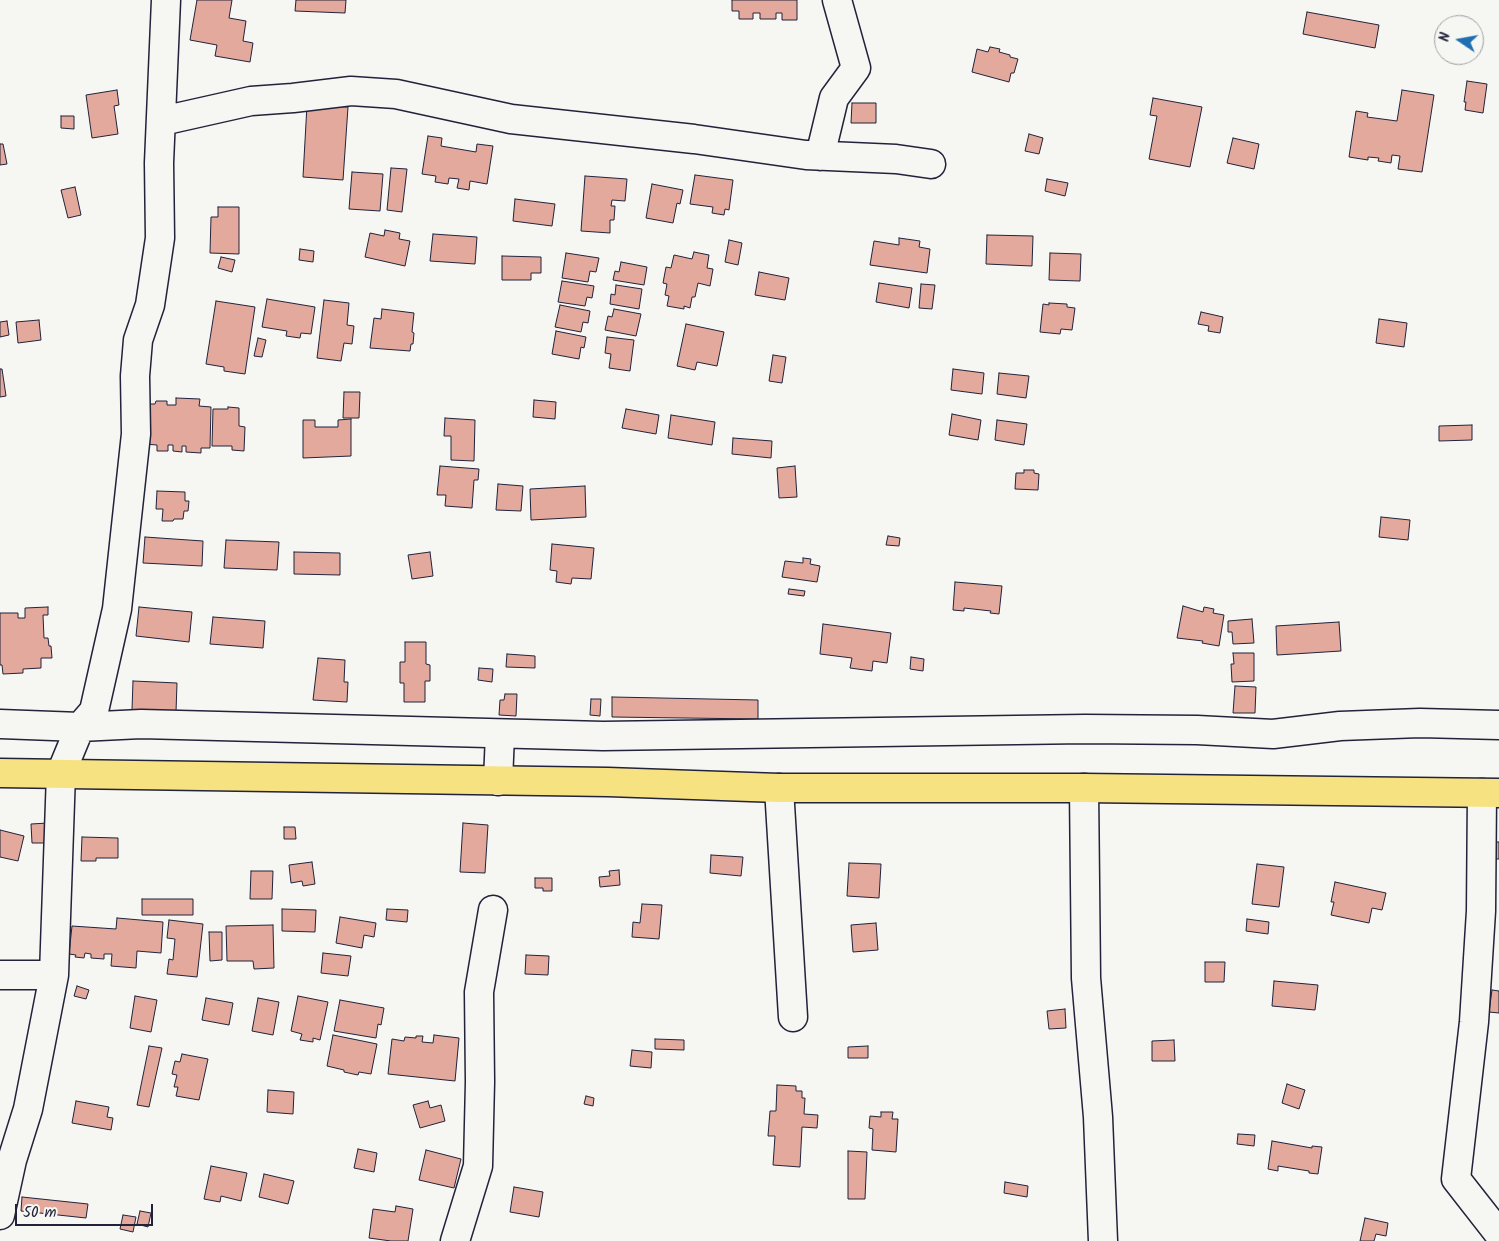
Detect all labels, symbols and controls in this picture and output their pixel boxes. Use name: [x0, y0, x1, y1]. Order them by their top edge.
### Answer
north arrow: [1434, 15, 1484, 65]
text: N: [1434, 30, 1457, 44]
scale bar: [18, 1194, 155, 1226]
text: 50 m: [23, 1201, 57, 1225]

